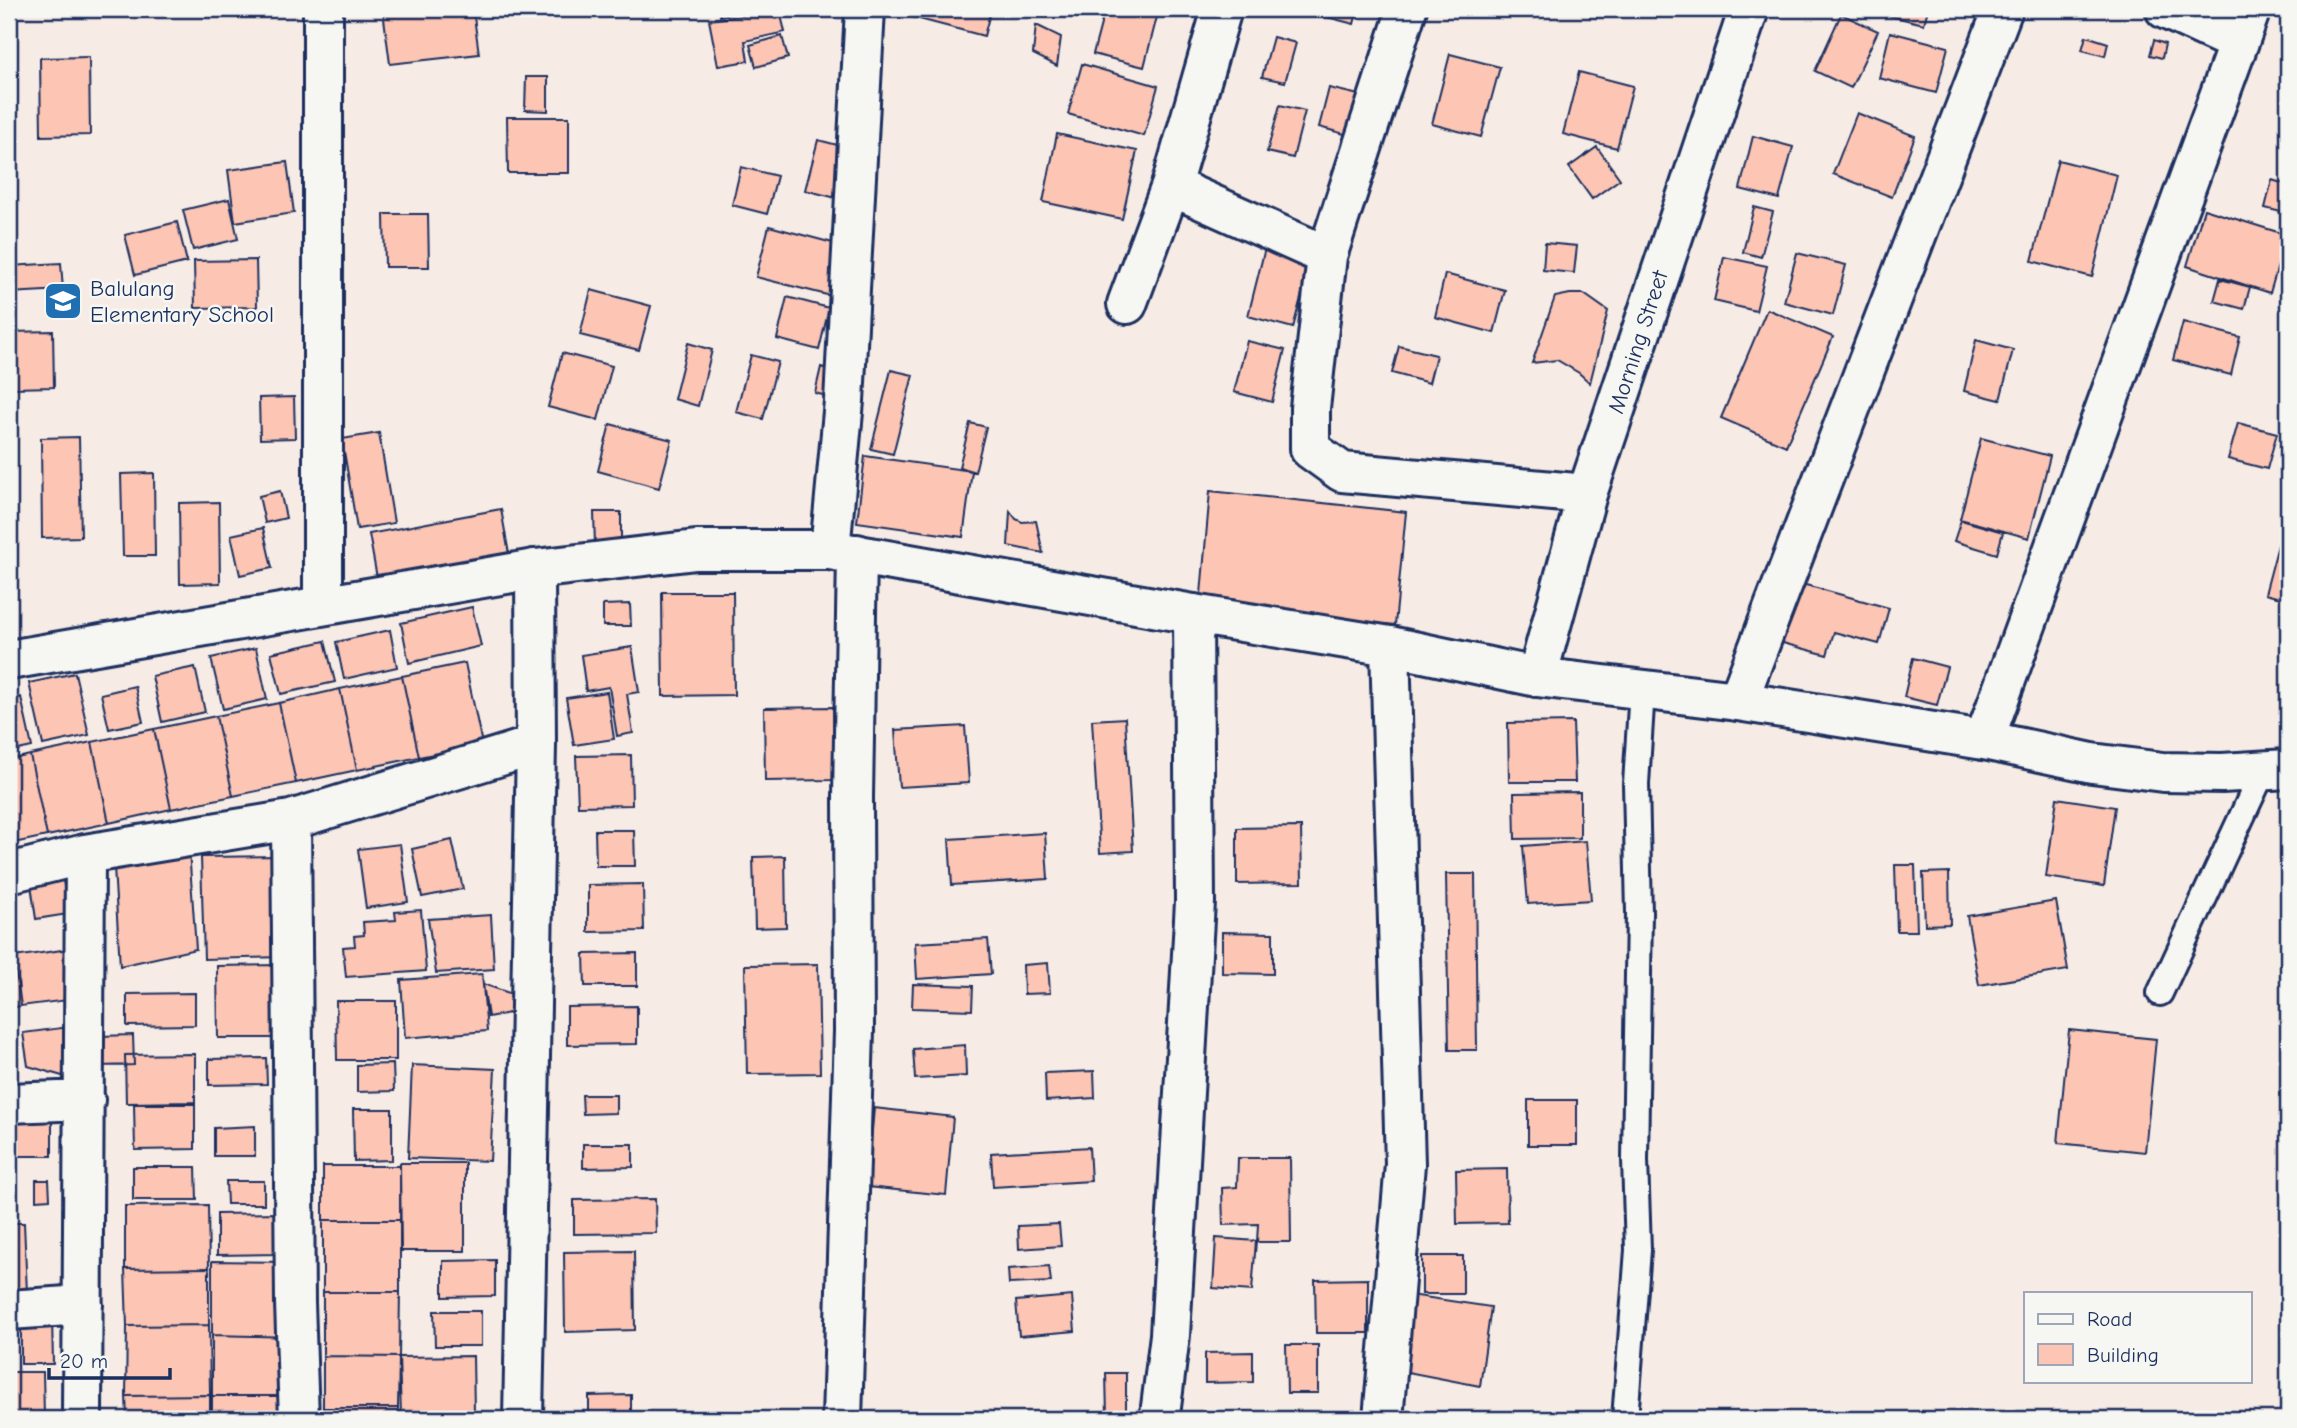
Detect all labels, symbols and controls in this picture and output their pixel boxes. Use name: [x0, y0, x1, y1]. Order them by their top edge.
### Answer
street label: Morning Street: [1602, 266, 1674, 417]
place label: Balulang Elementary School: [90, 275, 274, 328]
school or university icon: Balulang Elementary School: [42, 280, 84, 322]
legend: [2024, 1292, 2252, 1382]
text: Road: [2087, 1307, 2132, 1331]
scale bar: [49, 1337, 170, 1381]
text: Building: [2087, 1343, 2159, 1367]
text: 20 m: [60, 1349, 108, 1373]

